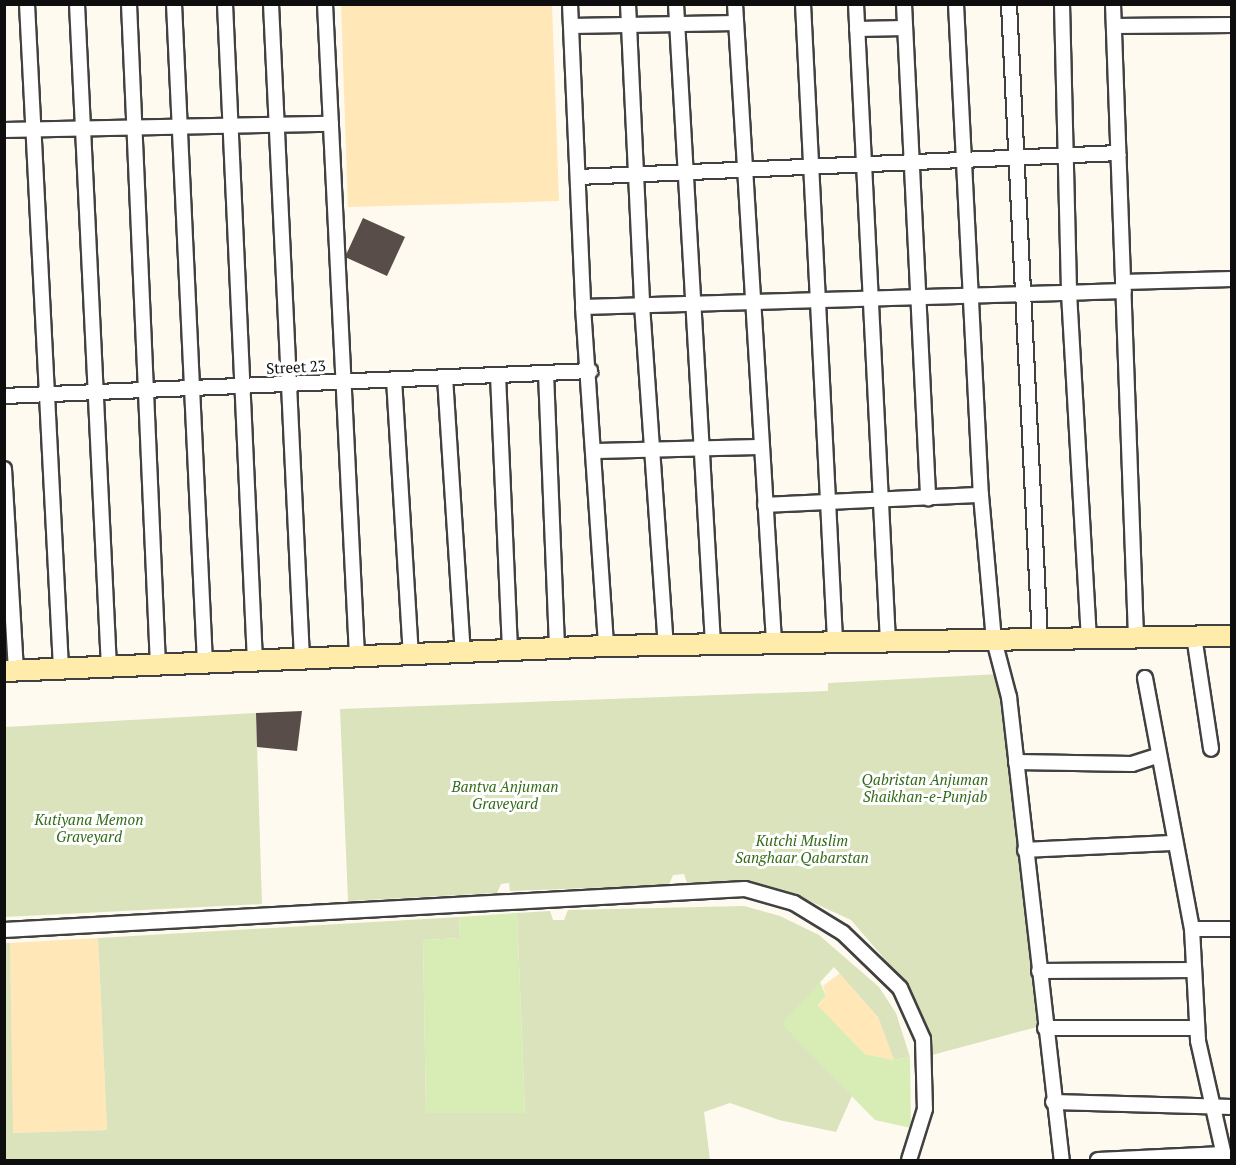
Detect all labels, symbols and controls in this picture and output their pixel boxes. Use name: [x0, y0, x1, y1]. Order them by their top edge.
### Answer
street label: Street 23: [266, 356, 326, 378]
park label: Qabristan Anjuman Shaikhan-e-Punjab: [861, 770, 989, 805]
park label: Bantva Anjuman Graveyard: [451, 777, 559, 812]
park label: Kutiyana Memon Graveyard: [35, 810, 143, 845]
park label: Kutchi Muslim Sanghaar Qabarstan: [735, 831, 869, 866]

